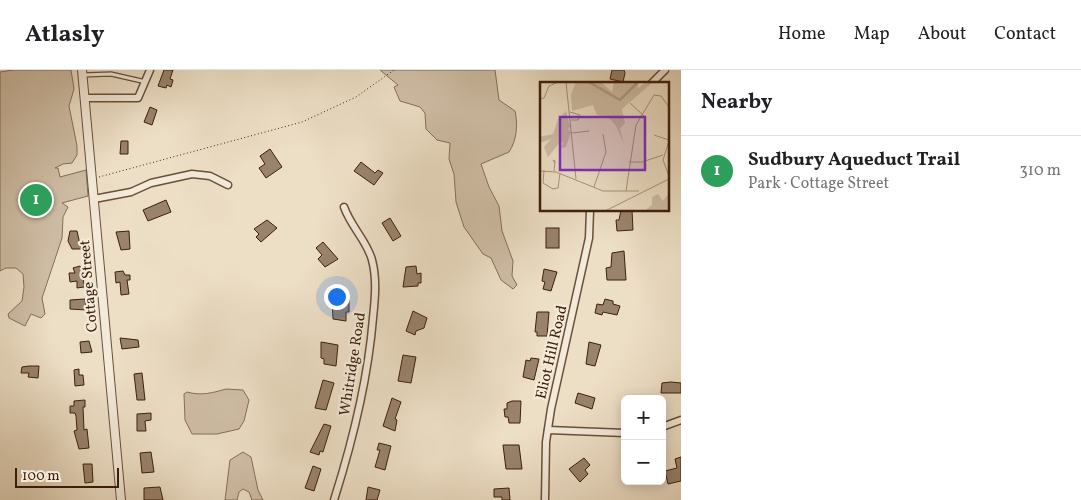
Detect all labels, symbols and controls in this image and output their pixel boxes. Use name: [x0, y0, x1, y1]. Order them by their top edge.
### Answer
text: Atlasly: [25, 18, 104, 52]
text: Home: [778, 22, 826, 47]
text: Map: [854, 22, 890, 47]
text: About: [918, 22, 966, 47]
text: Contact: [994, 22, 1056, 47]
inset map: [540, 82, 668, 211]
text: Nearby: [701, 88, 772, 117]
text: Sudbury Aqueduct Trail: [748, 147, 960, 173]
text: 1: [714, 160, 720, 182]
text: 310 m: [1020, 160, 1061, 182]
text: Park · Cottage Street: [748, 173, 889, 195]
pin: 1: [20, 181, 52, 219]
street label: Cottage Street: [75, 239, 104, 333]
your location: [324, 284, 350, 310]
street label: Eliot Hill Road: [531, 303, 573, 401]
street label: Whitridge Road: [335, 311, 372, 417]
map controls: [621, 395, 666, 485]
button: +: [621, 395, 666, 440]
button: −: [621, 440, 666, 485]
scale bar: [15, 465, 119, 488]
text: 100 m: [22, 467, 60, 486]

